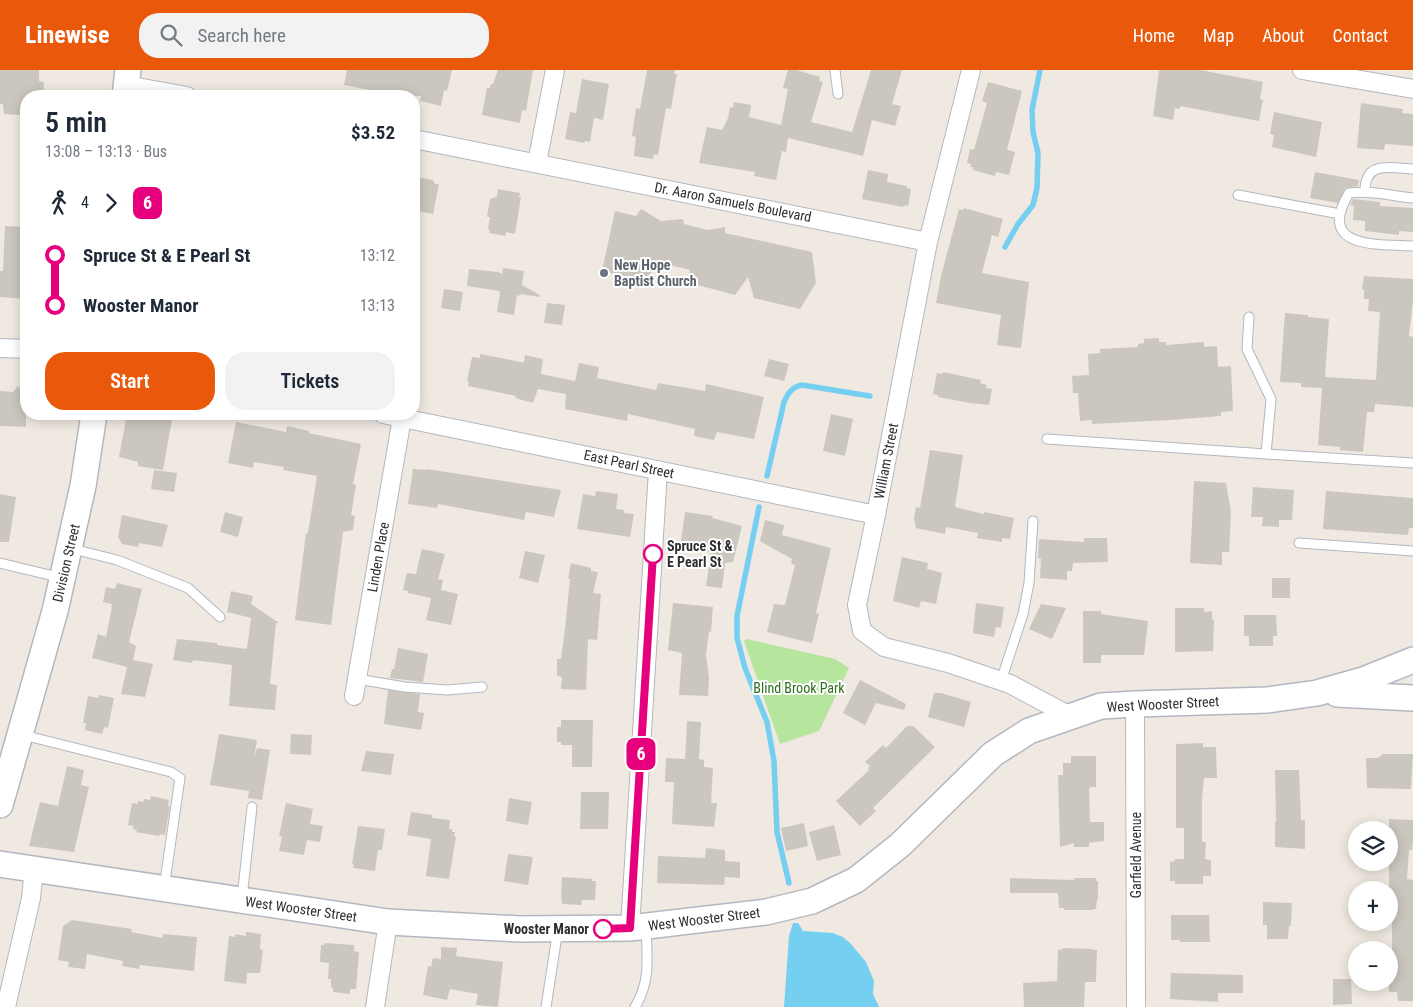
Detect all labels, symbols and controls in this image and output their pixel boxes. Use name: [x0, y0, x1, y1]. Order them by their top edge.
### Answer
search box: [139, 13, 489, 58]
text: Linewise: [25, 21, 109, 49]
icon: search: [157, 21, 185, 49]
text: Search here: [197, 24, 286, 47]
text: Home: [1133, 25, 1175, 46]
text: Map: [1203, 25, 1234, 46]
text: About: [1262, 25, 1304, 46]
text: Contact: [1332, 25, 1388, 46]
text: 5 min: [45, 106, 107, 139]
text: $3.52: [351, 121, 395, 144]
text: 13:08 – 13:13 · Bus: [45, 142, 167, 161]
street label: Dr. Aaron Samuels Boulevard: [653, 179, 813, 225]
icon: walk: [45, 189, 73, 217]
icon: forward: [97, 189, 125, 217]
text: 6: [143, 192, 152, 213]
text: 4: [81, 193, 89, 212]
text: Spruce St & E Pearl St: [83, 244, 250, 267]
text: 13:12: [360, 246, 395, 265]
place label: New Hope Baptist Church: [614, 257, 697, 289]
marker: New Hope Baptist Church: [598, 267, 610, 279]
text: Wooster Manor: [83, 294, 199, 317]
text: 13:13: [360, 296, 395, 315]
button: Start: [45, 352, 215, 410]
button: Tickets: [225, 352, 395, 410]
street label: William Street: [871, 422, 901, 500]
street label: East Pearl Street: [582, 447, 676, 481]
street label: Linden Place: [364, 520, 392, 593]
street label: Division Street: [49, 522, 83, 604]
place label: Spruce St & E Pearl St: [667, 538, 733, 570]
marker: Spruce St & E Pearl St: [643, 544, 663, 564]
park label: Blind Brook Park: [753, 680, 845, 696]
street label: West Wooster Street: [1106, 693, 1220, 715]
line badge: 6: [625, 738, 657, 770]
text: 6: [636, 743, 646, 764]
street label: Garfield Avenue: [1128, 811, 1144, 898]
map controls: [1348, 821, 1398, 991]
button: layers: [1348, 821, 1398, 871]
button: +: [1348, 881, 1398, 931]
street label: West Wooster Street: [244, 893, 358, 925]
street label: West Wooster Street: [647, 904, 761, 934]
marker: Wooster Manor: [593, 919, 613, 939]
place label: Wooster Manor: [504, 921, 589, 937]
button: −: [1348, 941, 1398, 991]

